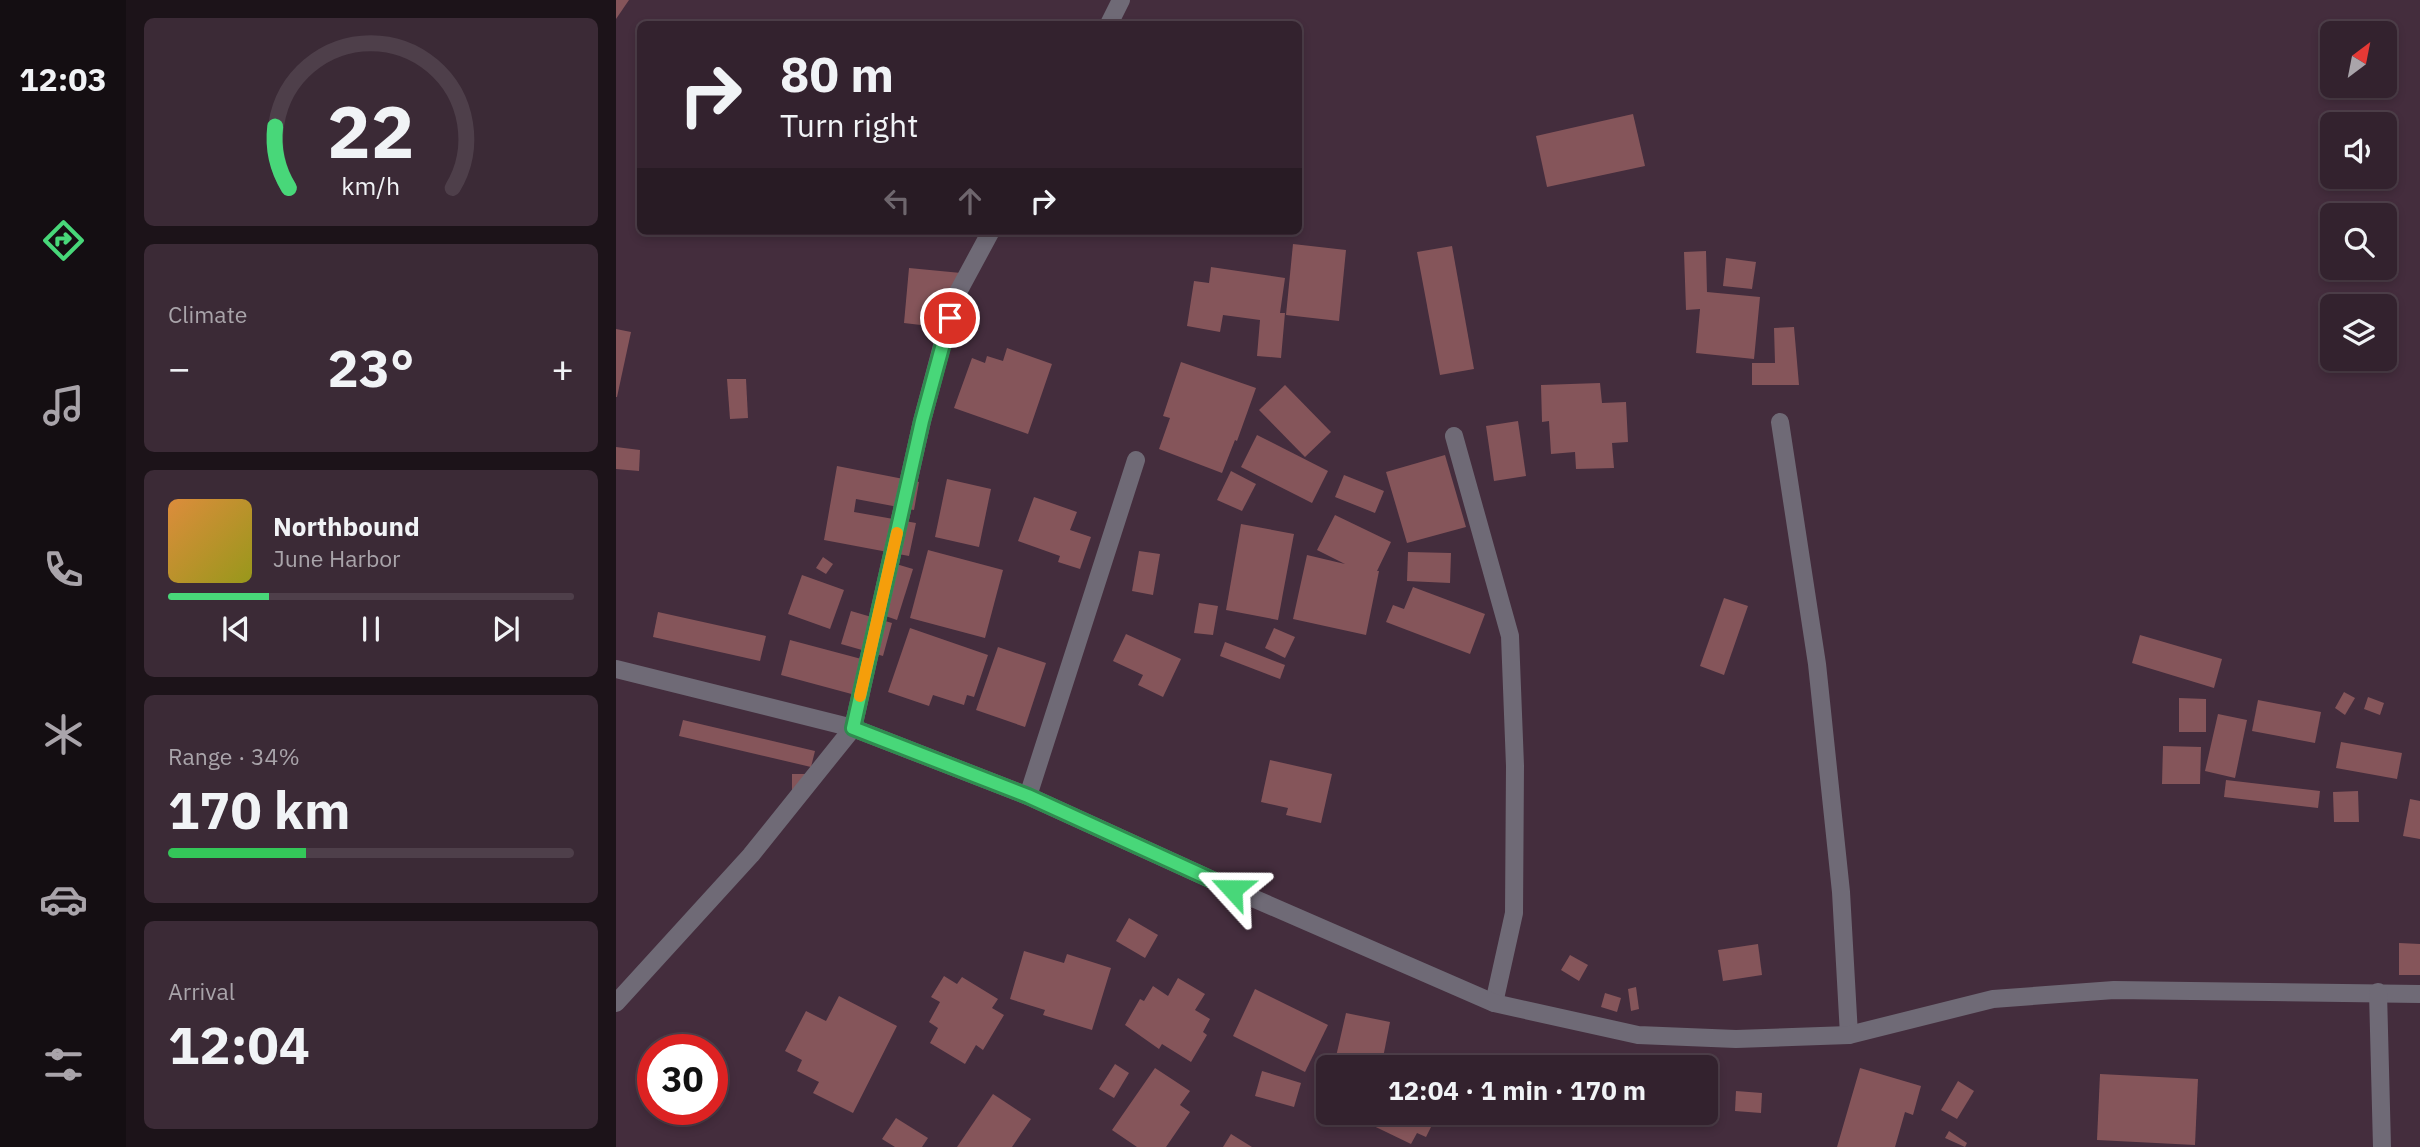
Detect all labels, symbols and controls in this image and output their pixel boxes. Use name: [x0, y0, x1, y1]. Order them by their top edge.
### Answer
north arrow: [2320, 21, 2398, 98]
map controls: [2320, 21, 2397, 371]
text: 80 m: [780, 42, 894, 105]
icon: right: [665, 49, 756, 140]
text: 12:03: [19, 58, 107, 100]
text: 22: [327, 83, 415, 178]
text: Turn right: [780, 104, 918, 146]
button: sound: [2320, 112, 2397, 189]
text: km/h: [342, 169, 400, 202]
icon: left: [878, 182, 916, 220]
icon: ahead: [951, 182, 989, 220]
icon: right: [1024, 182, 1062, 220]
button: search: [2320, 203, 2397, 280]
icon: directions: [39, 216, 88, 265]
pin: [920, 288, 980, 348]
button: layers: [2320, 294, 2397, 371]
text: Climate: [168, 299, 247, 329]
icon: arrive: [931, 299, 969, 337]
text: 23°: [328, 334, 414, 401]
text: −: [168, 343, 191, 392]
text: +: [551, 343, 574, 392]
icon: music: [39, 381, 88, 430]
text: Northbound: [273, 509, 420, 543]
text: June Harbor: [273, 543, 401, 573]
icon: phone: [39, 545, 88, 594]
icon: previous: [217, 610, 255, 648]
icon: pause: [352, 610, 390, 648]
icon: next: [487, 610, 525, 648]
icon: climate: [39, 710, 88, 759]
text: Range · 34%: [168, 741, 300, 771]
text: 170 km: [168, 776, 350, 843]
position arrow: [1195, 852, 1269, 926]
icon: car: [39, 875, 88, 924]
text: Arrival: [168, 976, 235, 1006]
text: 12:04: [168, 1011, 310, 1078]
speed limit sign: 30: [637, 1034, 728, 1125]
icon: filters: [39, 1040, 88, 1089]
text: 12:04 · 1 min · 170 m: [1388, 1073, 1646, 1107]

